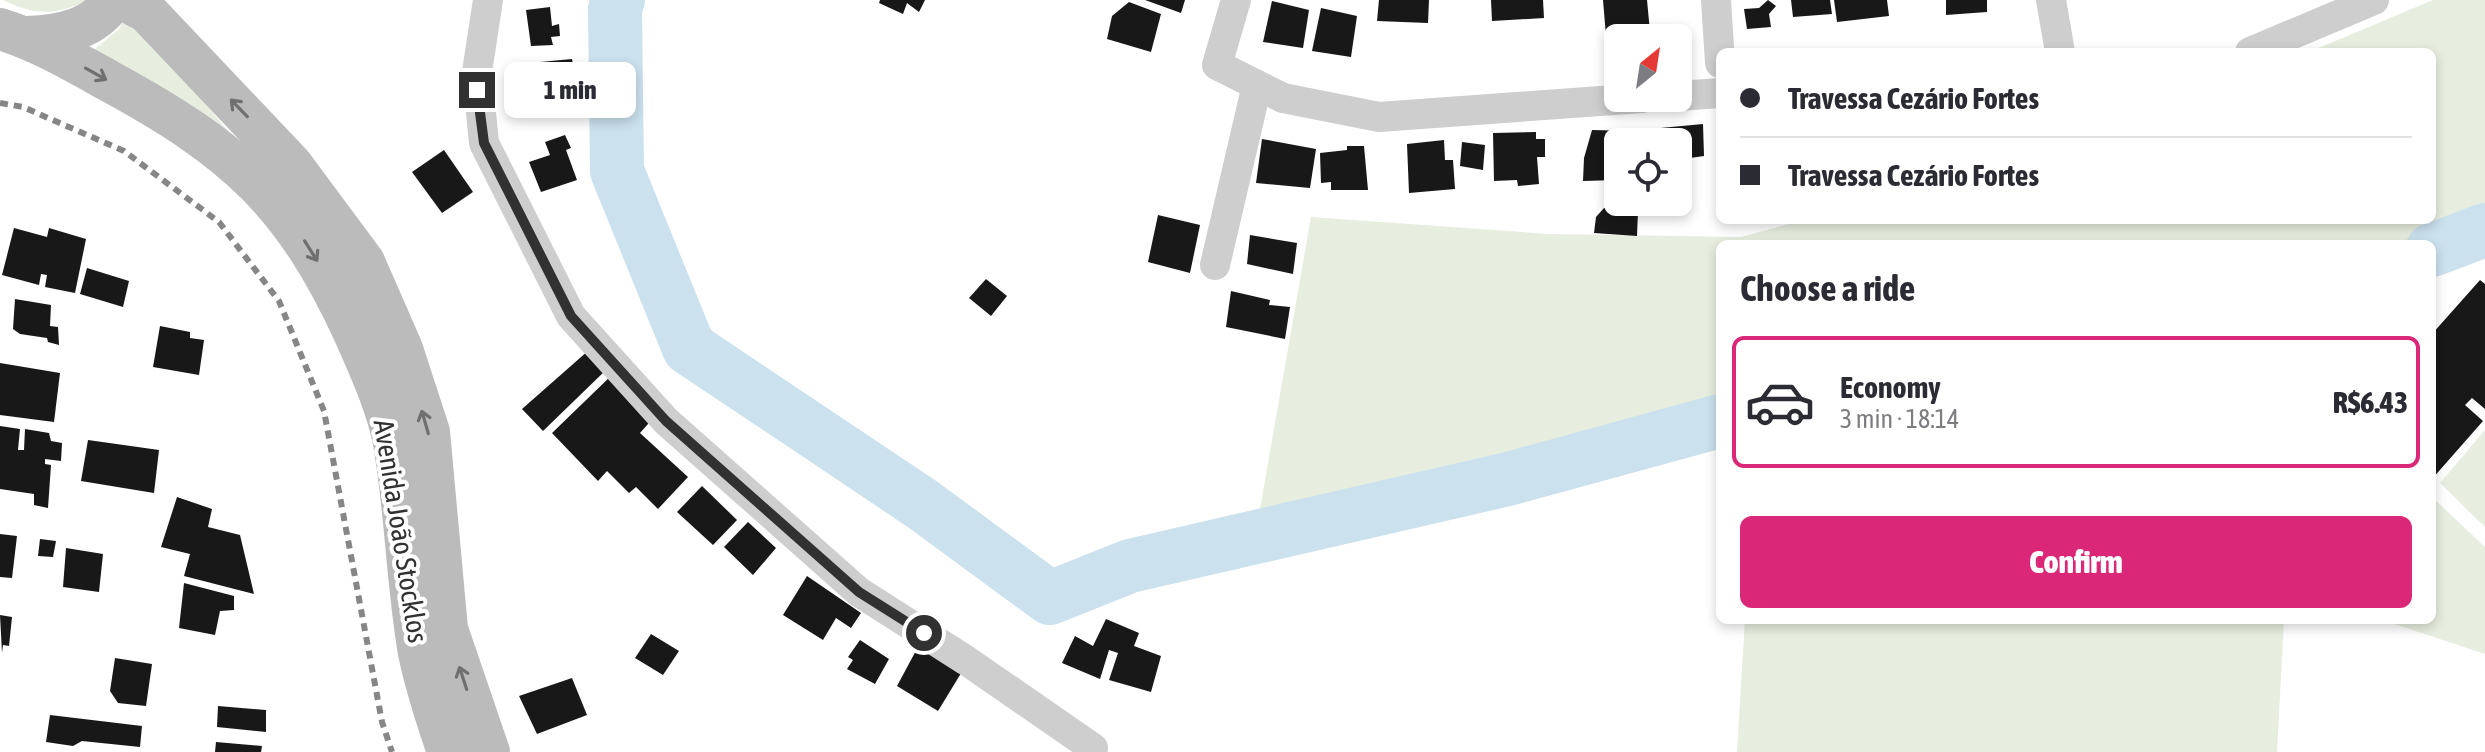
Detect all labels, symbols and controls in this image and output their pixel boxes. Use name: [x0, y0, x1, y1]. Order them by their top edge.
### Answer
north arrow: [1604, 24, 1692, 112]
map controls: [1604, 24, 1692, 216]
callout: 1 min: [505, 62, 637, 118]
one-way arrow: [84, 66, 107, 82]
route end: [459, 72, 495, 108]
text: 1 min: [543, 75, 597, 105]
text: Travessa Cezário Fortes: [1788, 81, 2039, 115]
one-way arrow: [230, 99, 249, 118]
button: locate: [1604, 128, 1692, 216]
text: Travessa Cezário Fortes: [1788, 158, 2039, 192]
one-way arrow: [303, 239, 319, 262]
text: Choose a ride: [1740, 267, 1915, 309]
icon: car: [1744, 366, 1816, 438]
text: Economy: [1840, 370, 1941, 404]
text: R$6.43: [2333, 385, 2408, 419]
text: 3 min · 18:14: [1840, 404, 1959, 434]
one-way arrow: [417, 410, 432, 436]
street label: Avenida João Stocklos: [368, 417, 434, 645]
button: Confirm: [1740, 516, 2412, 608]
route start: [906, 615, 942, 651]
one-way arrow: [455, 666, 470, 692]

